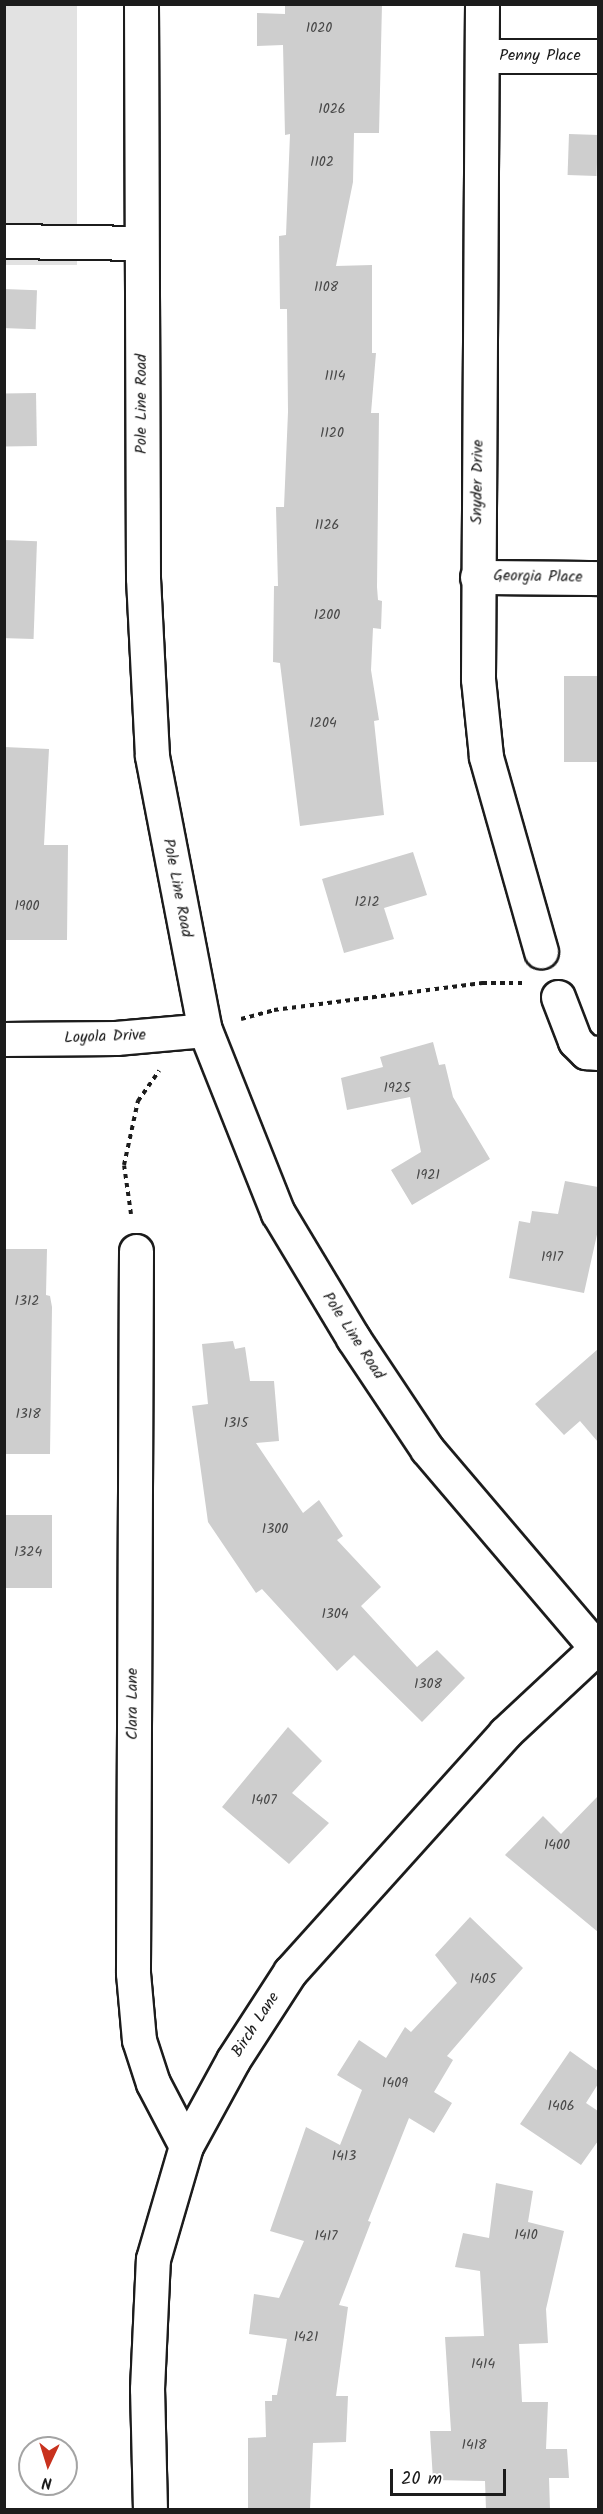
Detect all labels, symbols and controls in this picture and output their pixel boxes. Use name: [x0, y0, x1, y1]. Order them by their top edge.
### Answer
house number: 1020: [306, 20, 332, 36]
street label: Penny Place: [499, 46, 581, 66]
house number: 1026: [318, 101, 346, 117]
house number: 1102: [310, 154, 334, 170]
house number: 1108: [314, 279, 338, 295]
street label: Pole Line Road: [132, 354, 152, 454]
house number: 1114: [325, 368, 345, 384]
house number: 1120: [320, 425, 344, 441]
street label: Snyder Drive: [468, 439, 488, 525]
house number: 1126: [315, 517, 339, 533]
street label: Georgia Place: [493, 567, 583, 587]
house number: 1200: [314, 607, 340, 623]
house number: 1204: [309, 715, 337, 731]
street label: Pole Line Road: [158, 837, 196, 939]
house number: 1212: [354, 894, 380, 910]
house number: 1900: [14, 898, 40, 914]
street label: Loyola Drive: [64, 1026, 146, 1048]
house number: 1925: [384, 1080, 410, 1096]
house number: 1921: [416, 1167, 440, 1183]
house number: 1917: [541, 1249, 563, 1265]
street label: Pole Line Road: [318, 1289, 388, 1383]
house number: 1312: [15, 1293, 39, 1309]
house number: 1318: [15, 1406, 41, 1422]
house number: 1315: [224, 1415, 248, 1431]
house number: 1300: [262, 1521, 288, 1537]
house number: 1324: [14, 1544, 42, 1560]
house number: 1304: [321, 1606, 349, 1622]
street label: Clara Lane: [123, 1668, 143, 1740]
house number: 1308: [414, 1676, 442, 1692]
house number: 1407: [251, 1792, 277, 1808]
house number: 1400: [544, 1837, 570, 1853]
house number: 1405: [470, 1971, 496, 1987]
street label: Birch Lane: [228, 1989, 284, 2061]
house number: 1409: [382, 2075, 408, 2091]
house number: 1406: [548, 2098, 574, 2114]
house number: 1413: [332, 2148, 356, 2164]
house number: 1410: [514, 2227, 538, 2243]
house number: 1417: [315, 2228, 337, 2244]
house number: 1421: [294, 2329, 318, 2345]
house number: 1414: [471, 2356, 495, 2372]
north arrow: [18, 2436, 78, 2496]
house number: 1418: [462, 2437, 486, 2453]
scale bar: [393, 2457, 508, 2495]
text: 20 m: [401, 2465, 442, 2494]
text: N: [41, 2470, 53, 2495]

